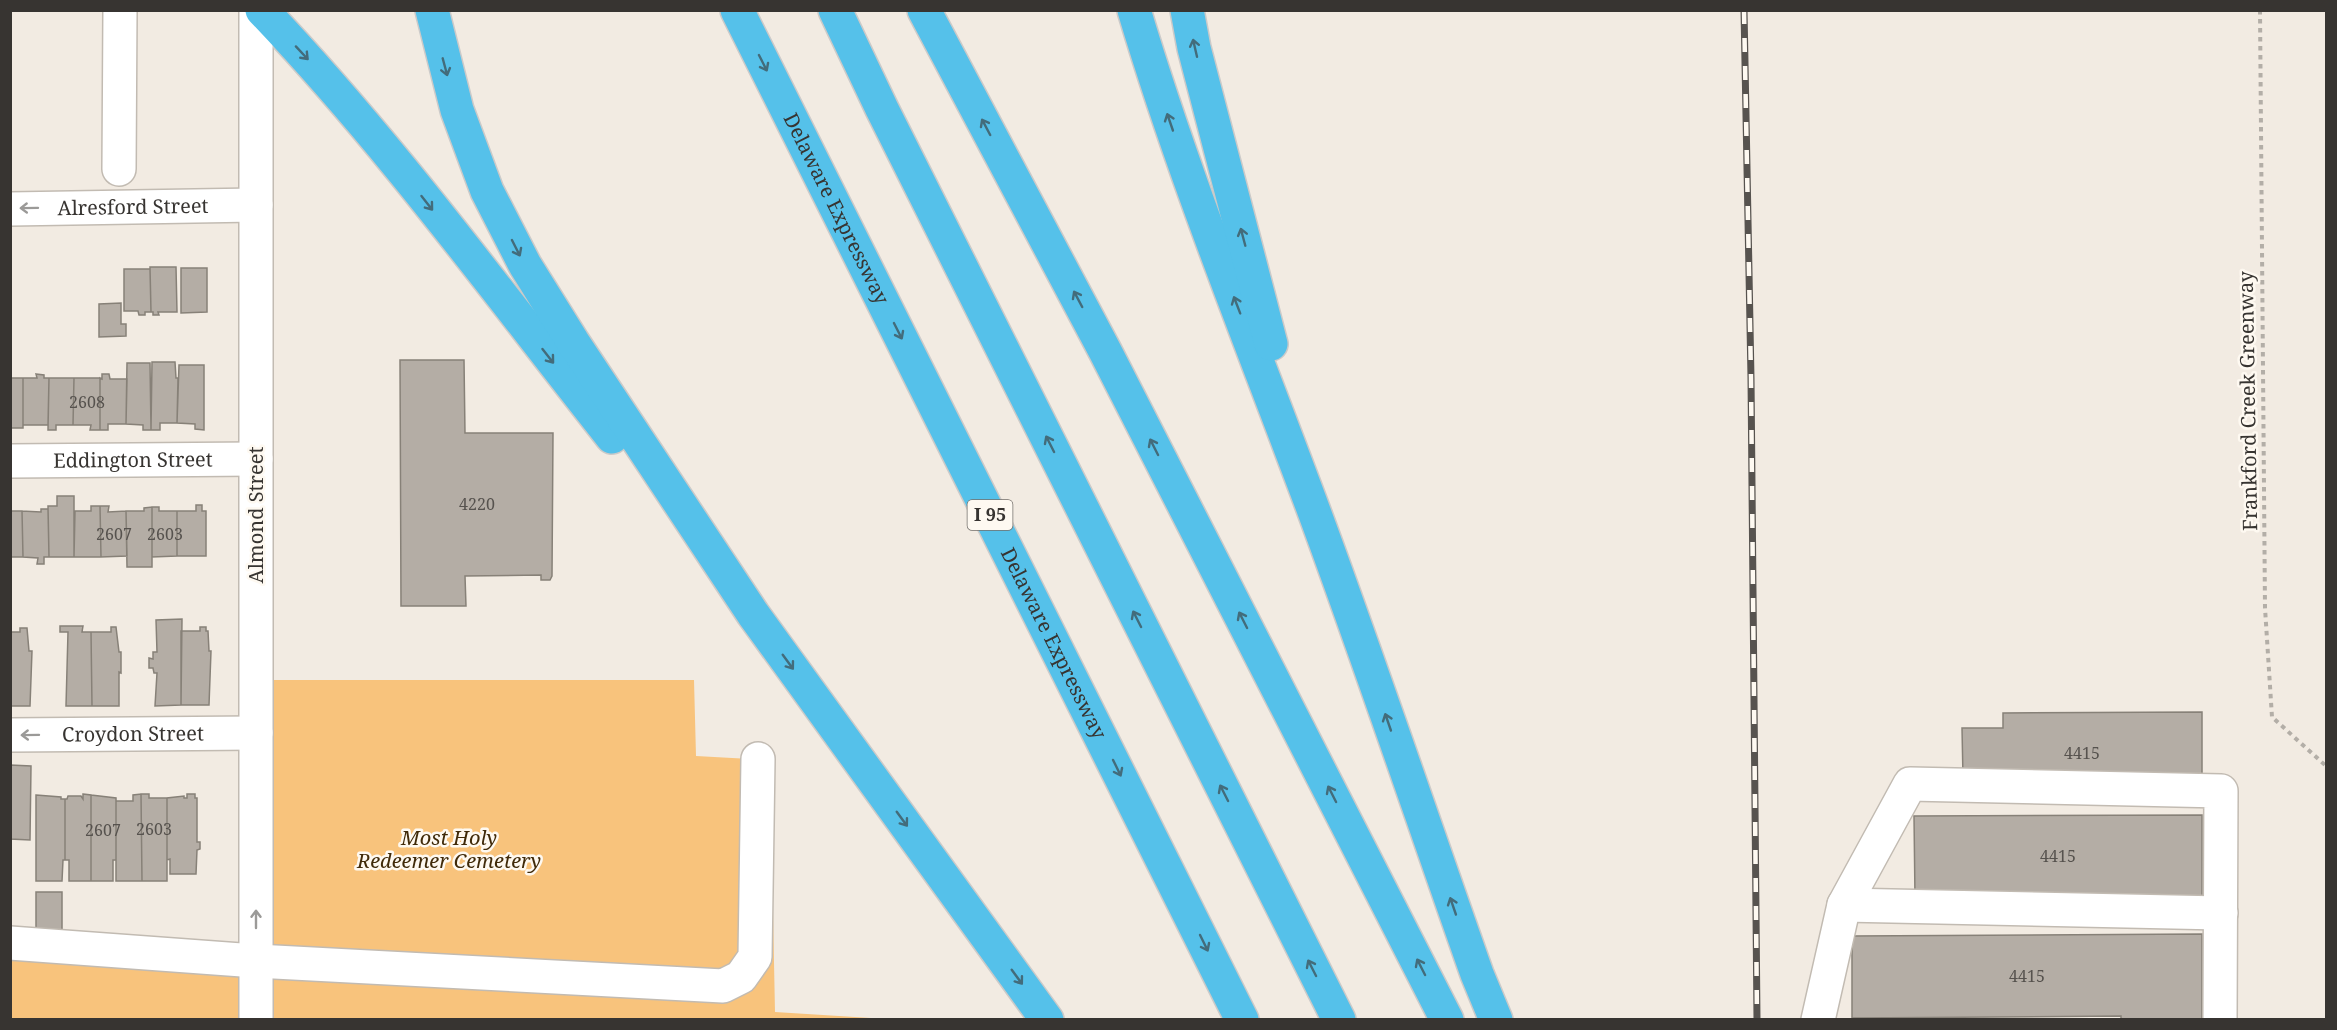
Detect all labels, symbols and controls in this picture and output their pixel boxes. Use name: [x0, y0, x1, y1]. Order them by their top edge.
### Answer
one-way arrow: [1188, 39, 1200, 58]
one-way arrow: [295, 45, 309, 60]
one-way arrow: [758, 53, 770, 71]
one-way arrow: [440, 58, 452, 77]
street label: Delaware Expressway: [778, 108, 896, 309]
one-way arrow: [1163, 113, 1174, 132]
one-way arrow: [980, 119, 992, 136]
street label: Alresford Street: [57, 192, 209, 221]
one-way arrow: [421, 195, 434, 211]
one-way arrow: [20, 203, 40, 214]
one-way arrow: [1237, 228, 1249, 247]
one-way arrow: [511, 239, 523, 257]
street label: Frankford Creek Greenway: [2232, 270, 2263, 531]
one-way arrow: [1071, 290, 1083, 308]
one-way arrow: [1230, 296, 1241, 315]
one-way arrow: [892, 322, 904, 339]
one-way arrow: [542, 347, 555, 363]
house number: 2608: [69, 391, 105, 413]
one-way arrow: [1043, 436, 1055, 454]
one-way arrow: [1148, 438, 1159, 456]
street label: Eddington Street: [53, 445, 213, 474]
street label: Almond Street: [242, 447, 269, 583]
house number: 4220: [459, 493, 495, 515]
road number: I 95: [968, 500, 1012, 530]
house number: 2607: [96, 523, 132, 545]
house number: 2603: [147, 523, 183, 545]
street label: Delaware Expressway: [995, 543, 1114, 744]
one-way arrow: [1131, 610, 1142, 628]
one-way arrow: [1237, 612, 1248, 630]
one-way arrow: [782, 653, 794, 669]
one-way arrow: [1382, 713, 1393, 732]
street label: Croydon Street: [62, 719, 204, 748]
one-way arrow: [20, 729, 40, 741]
house number: 4415: [2064, 742, 2100, 764]
one-way arrow: [1112, 759, 1124, 777]
one-way arrow: [1218, 785, 1229, 803]
one-way arrow: [1326, 785, 1337, 803]
one-way arrow: [896, 811, 908, 827]
house number: 2603: [136, 818, 172, 840]
house number: 2607: [85, 819, 121, 841]
park label: Most Holy Redeemer Cemetery: [356, 824, 541, 874]
house number: 4415: [2040, 845, 2076, 867]
one-way arrow: [1447, 897, 1458, 916]
one-way arrow: [250, 910, 262, 930]
one-way arrow: [1199, 933, 1210, 951]
one-way arrow: [1305, 959, 1317, 977]
one-way arrow: [1415, 959, 1426, 977]
house number: 4415: [2009, 965, 2045, 987]
one-way arrow: [1010, 969, 1023, 985]

